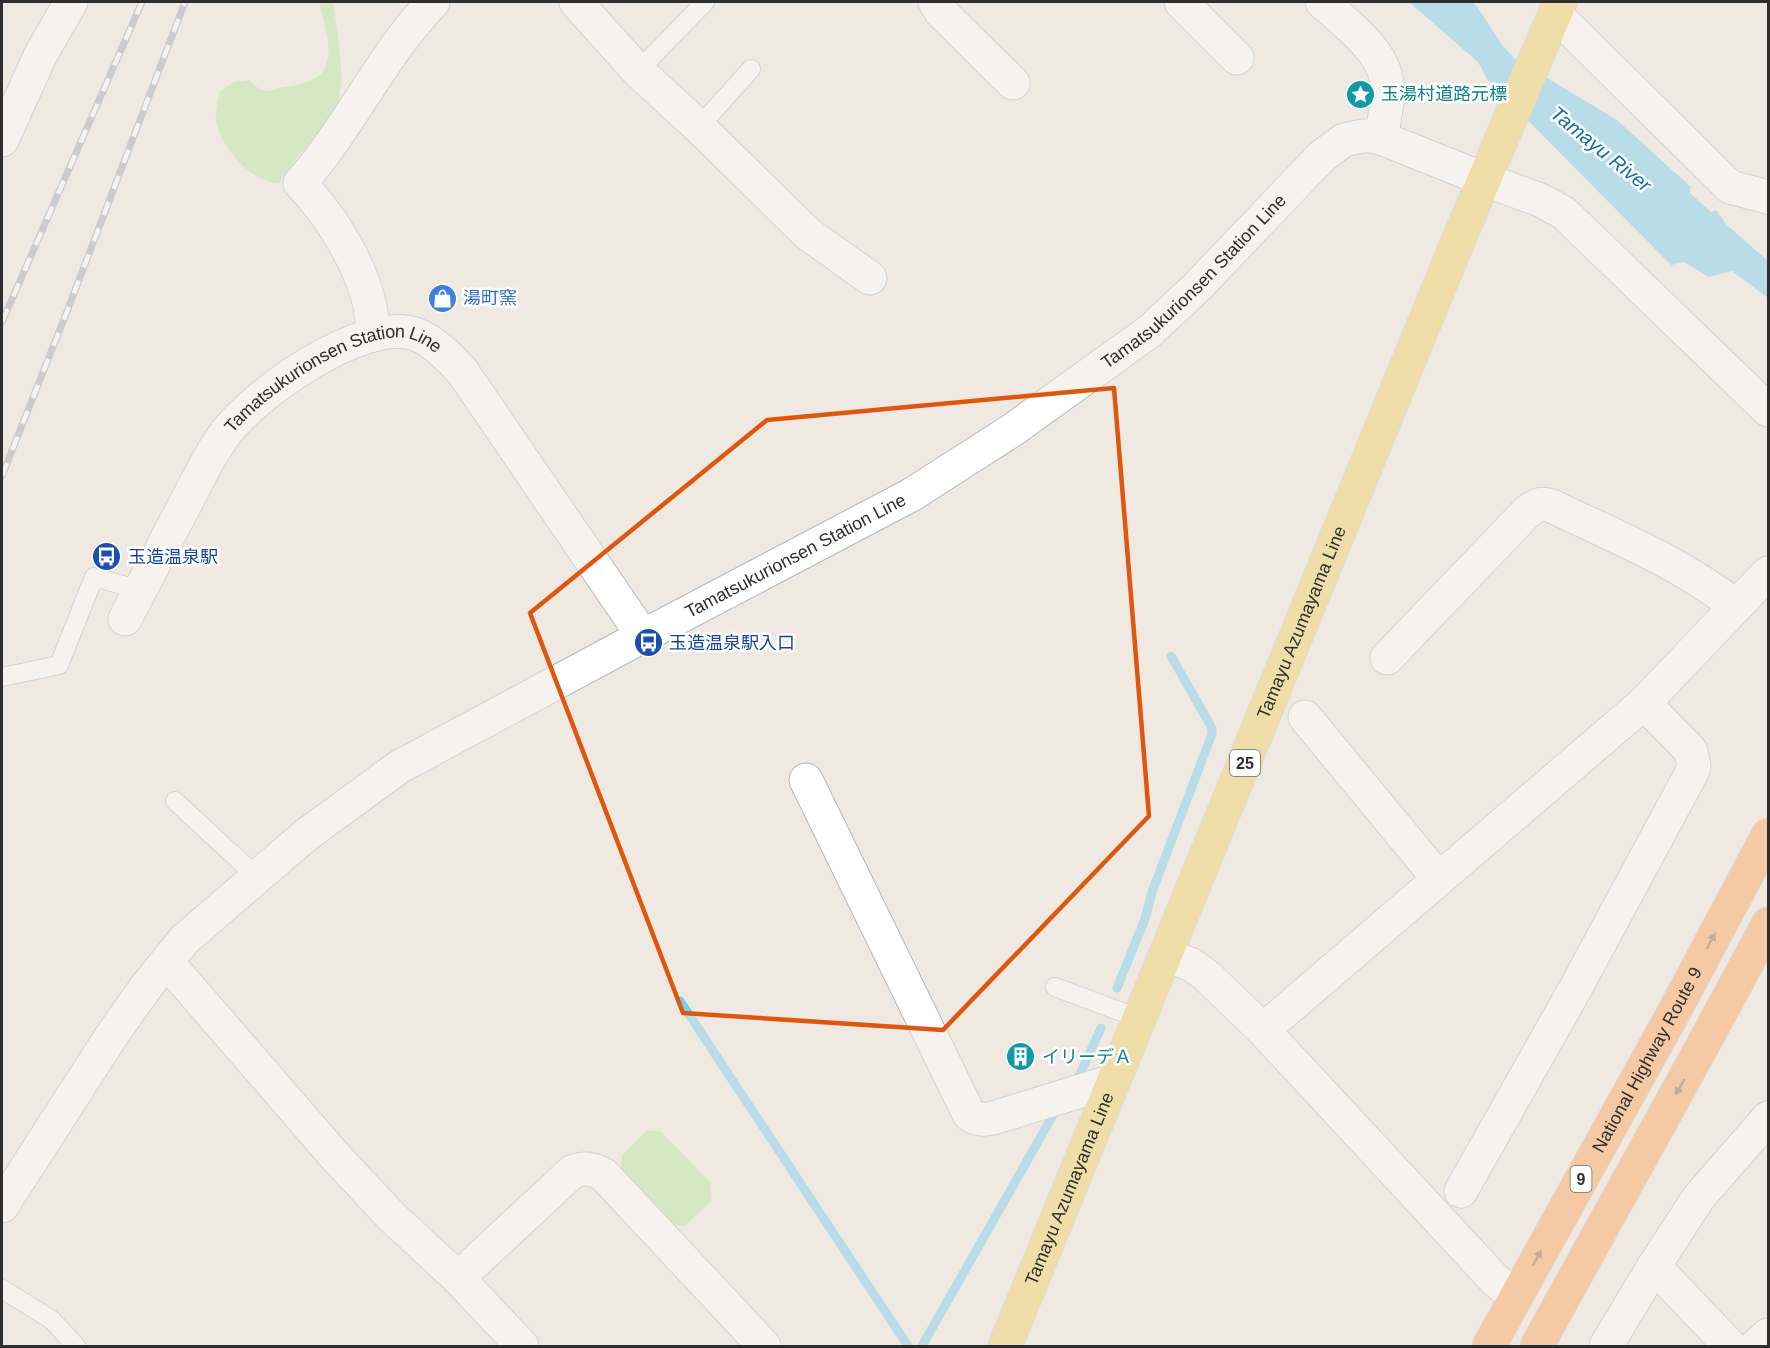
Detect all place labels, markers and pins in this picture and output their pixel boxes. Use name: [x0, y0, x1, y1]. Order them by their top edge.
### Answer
place icon: 玉湯村道路元標: [1344, 78, 1376, 110]
place label: 玉湯村道路元標: [1381, 84, 1507, 104]
shop icon: 湯町窯: [426, 282, 458, 314]
place label: 湯町窯: [463, 288, 517, 308]
bus stop icon: 玉造温泉駅: [91, 541, 123, 573]
place label: 玉造温泉駅: [128, 547, 218, 567]
bus stop icon: 玉造温泉駅入口: [632, 627, 664, 659]
place label: 玉造温泉駅入口: [669, 633, 795, 653]
building icon: イリーデＡ: [1005, 1041, 1037, 1073]
place label: イリーデＡ: [1042, 1047, 1132, 1067]

